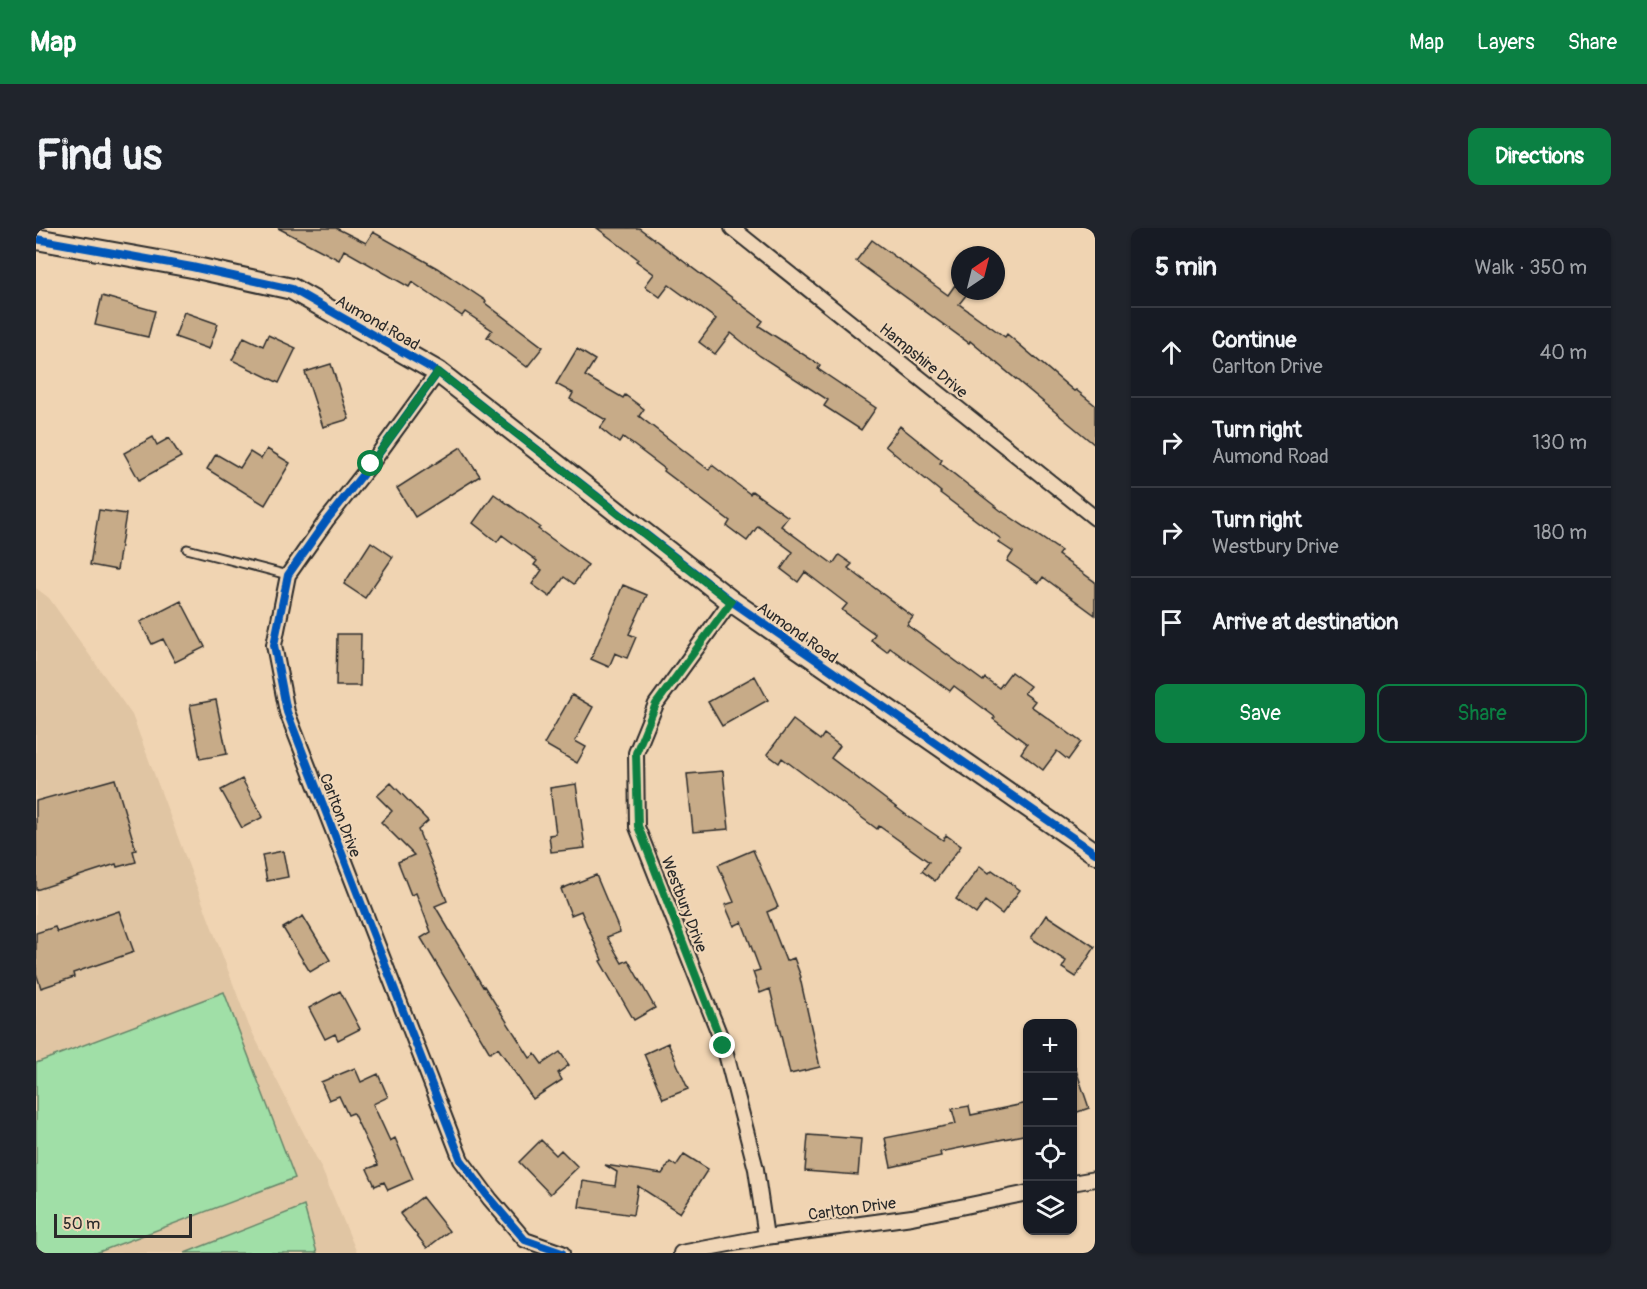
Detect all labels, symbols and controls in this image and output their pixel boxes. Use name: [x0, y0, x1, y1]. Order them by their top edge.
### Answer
text: Map: [30, 25, 76, 60]
text: Map: [1409, 29, 1444, 56]
text: Layers: [1477, 29, 1535, 56]
text: Share: [1568, 29, 1617, 56]
button: Directions: [1468, 128, 1611, 185]
text: Find us: [36, 130, 162, 182]
north arrow: [951, 246, 1005, 300]
text: 5 min: [1155, 251, 1217, 283]
text: Walk · 350 m: [1475, 255, 1587, 280]
street label: Aumond Road: [332, 291, 423, 355]
street label: Hampshire Drive: [875, 319, 972, 403]
text: Continue: [1212, 326, 1296, 354]
icon: ahead: [1155, 336, 1188, 369]
text: 40 m: [1540, 340, 1587, 365]
text: Carlton Drive: [1212, 354, 1323, 379]
text: Turn right: [1212, 416, 1302, 444]
icon: right: [1155, 426, 1188, 459]
text: 130 m: [1532, 430, 1587, 455]
text: Aumond Road: [1212, 444, 1329, 469]
route start: [357, 450, 383, 476]
text: Turn right: [1212, 506, 1302, 534]
icon: right: [1155, 516, 1188, 549]
text: 180 m: [1533, 520, 1587, 545]
text: Westbury Drive: [1212, 534, 1339, 559]
street label: Aumond Road: [753, 598, 841, 668]
icon: arrive: [1155, 606, 1188, 639]
text: Arrive at destination: [1212, 608, 1398, 636]
button: Save: [1155, 684, 1365, 743]
button: Share: [1377, 684, 1587, 743]
street label: Carlton Drive: [315, 771, 365, 860]
street label: Westbury Drive: [657, 854, 712, 955]
map controls: [1023, 1019, 1077, 1235]
button: +: [1023, 1019, 1077, 1073]
route end: [709, 1032, 735, 1058]
button: −: [1023, 1073, 1077, 1127]
button: locate: [1023, 1127, 1077, 1181]
button: layers: [1023, 1181, 1077, 1235]
street label: Carlton Drive: [807, 1193, 897, 1225]
scale bar: [54, 1211, 192, 1238]
text: 50 m: [63, 1214, 100, 1234]

